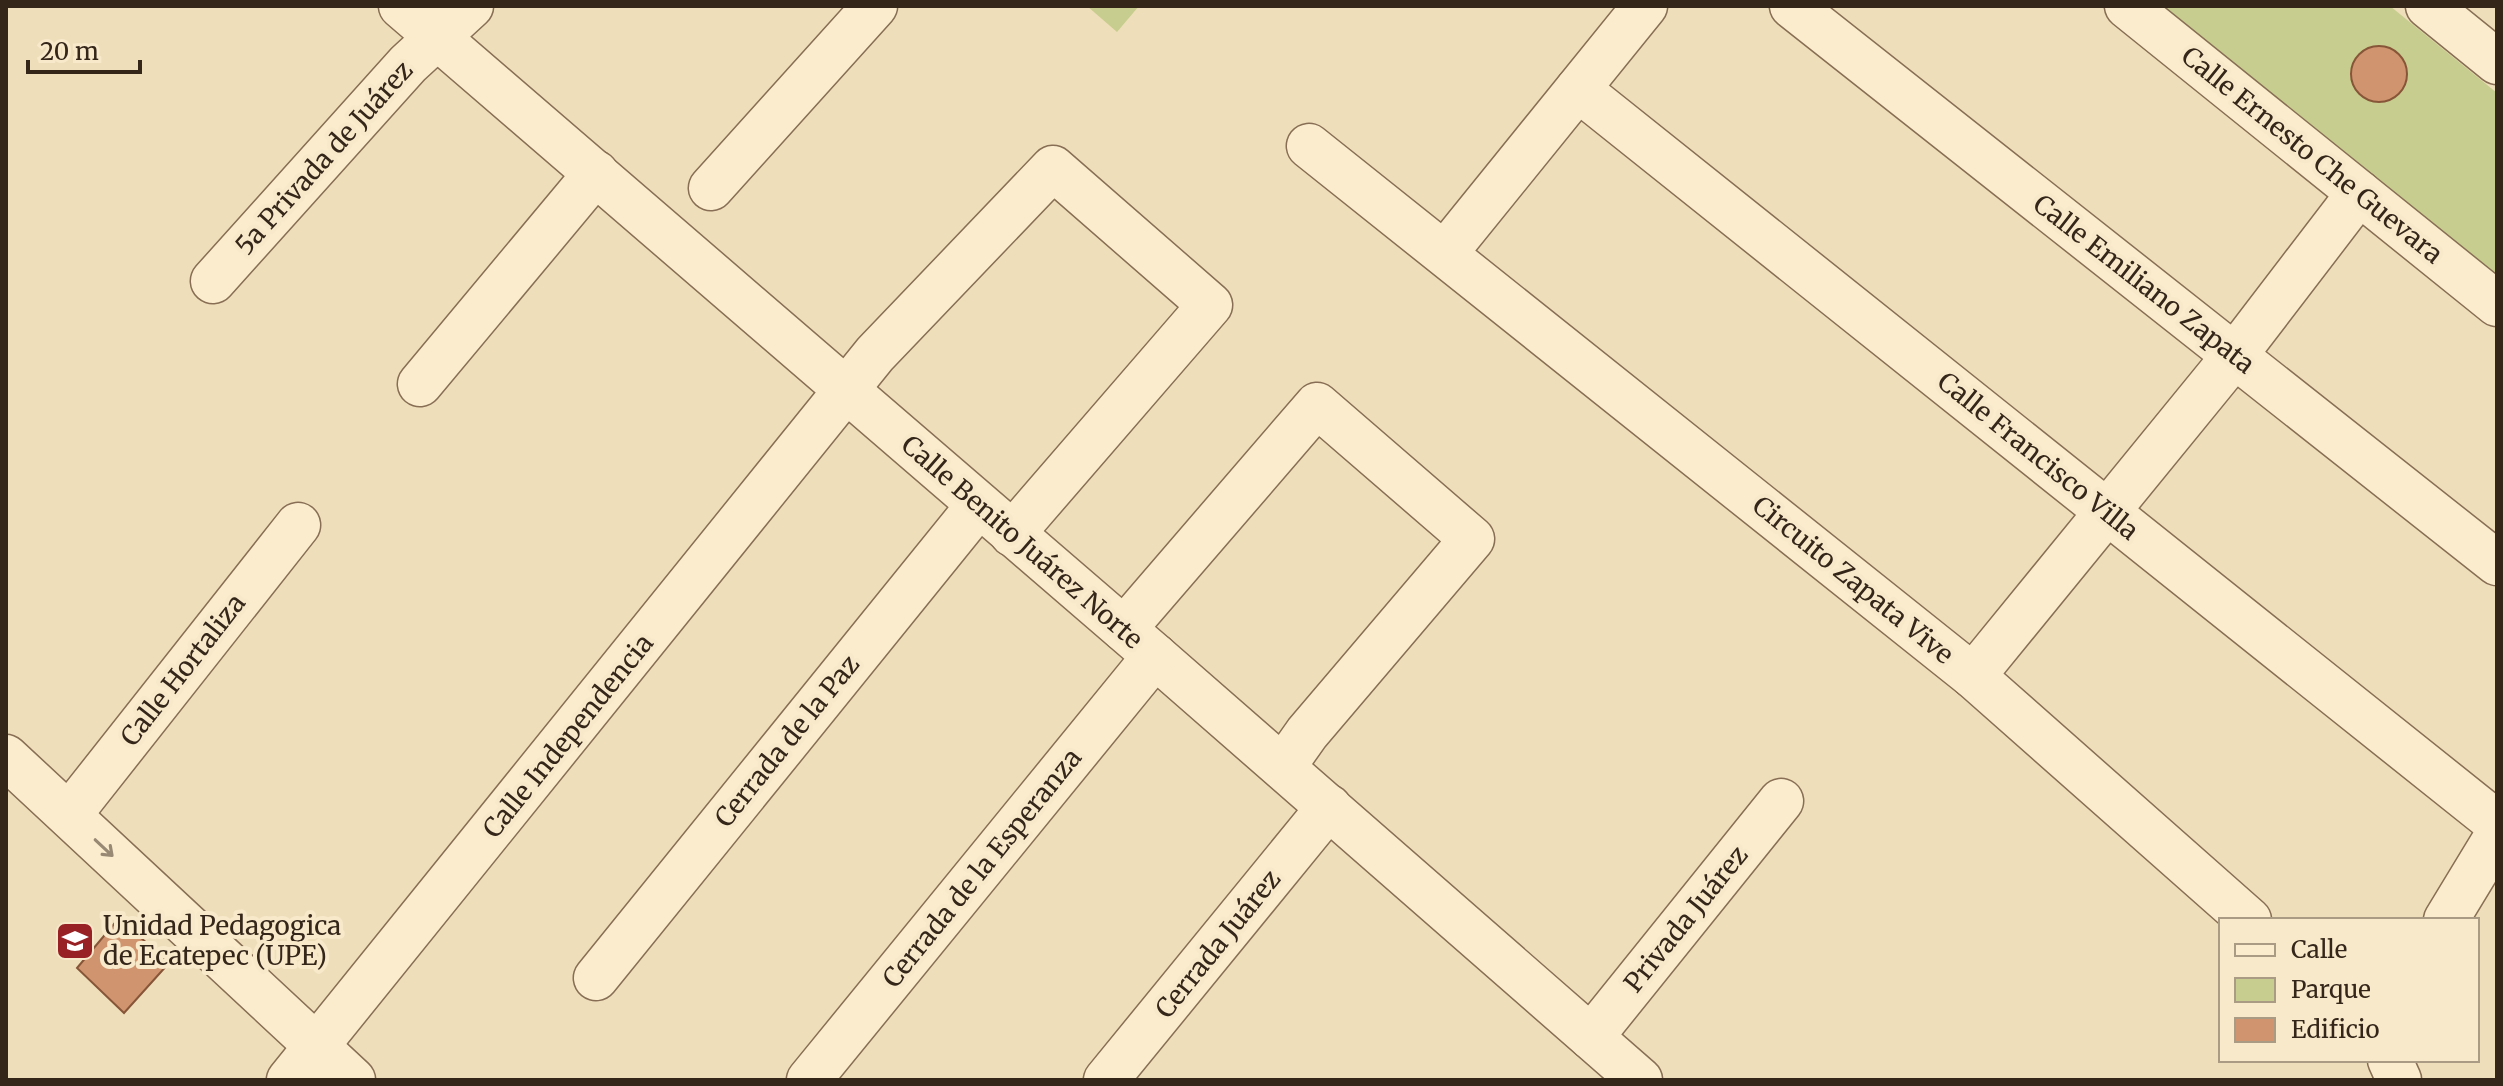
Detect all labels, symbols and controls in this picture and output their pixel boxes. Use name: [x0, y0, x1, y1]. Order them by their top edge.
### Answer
scale bar: [28, 24, 140, 74]
text: 20 m: [40, 36, 99, 67]
street label: Calle Ernesto Che Guevara: [2175, 39, 2450, 270]
street label: 5a Privada de Juárez: [228, 54, 419, 261]
street label: Calle Emiliano Zapata: [2027, 187, 2262, 380]
street label: Calle Francisco Villa: [1931, 364, 2145, 547]
street label: Calle Benito Juárez Norte: [895, 428, 1150, 655]
street label: Circuito Zapata Vive: [1746, 488, 1960, 671]
street label: Calle Hortaliza: [113, 587, 252, 752]
street label: Calle Independencia: [475, 627, 660, 844]
street label: Cerrada de la Paz: [707, 648, 866, 833]
street label: Cerrada de la Esperanza: [875, 741, 1088, 994]
one-way arrow: [94, 839, 114, 857]
street label: Privada Juárez: [1617, 839, 1755, 999]
street label: Cerrada Juárez: [1148, 863, 1287, 1024]
place label: Unidad Pedagogica de Ecatepec (UPE): [103, 909, 341, 972]
legend: [2219, 918, 2479, 1062]
school or university icon: Unidad Pedagogica de Ecatepec (UPE): [54, 920, 96, 962]
text: Calle: [2291, 934, 2347, 965]
text: Parque: [2291, 974, 2371, 1005]
text: Edificio: [2291, 1014, 2379, 1045]

